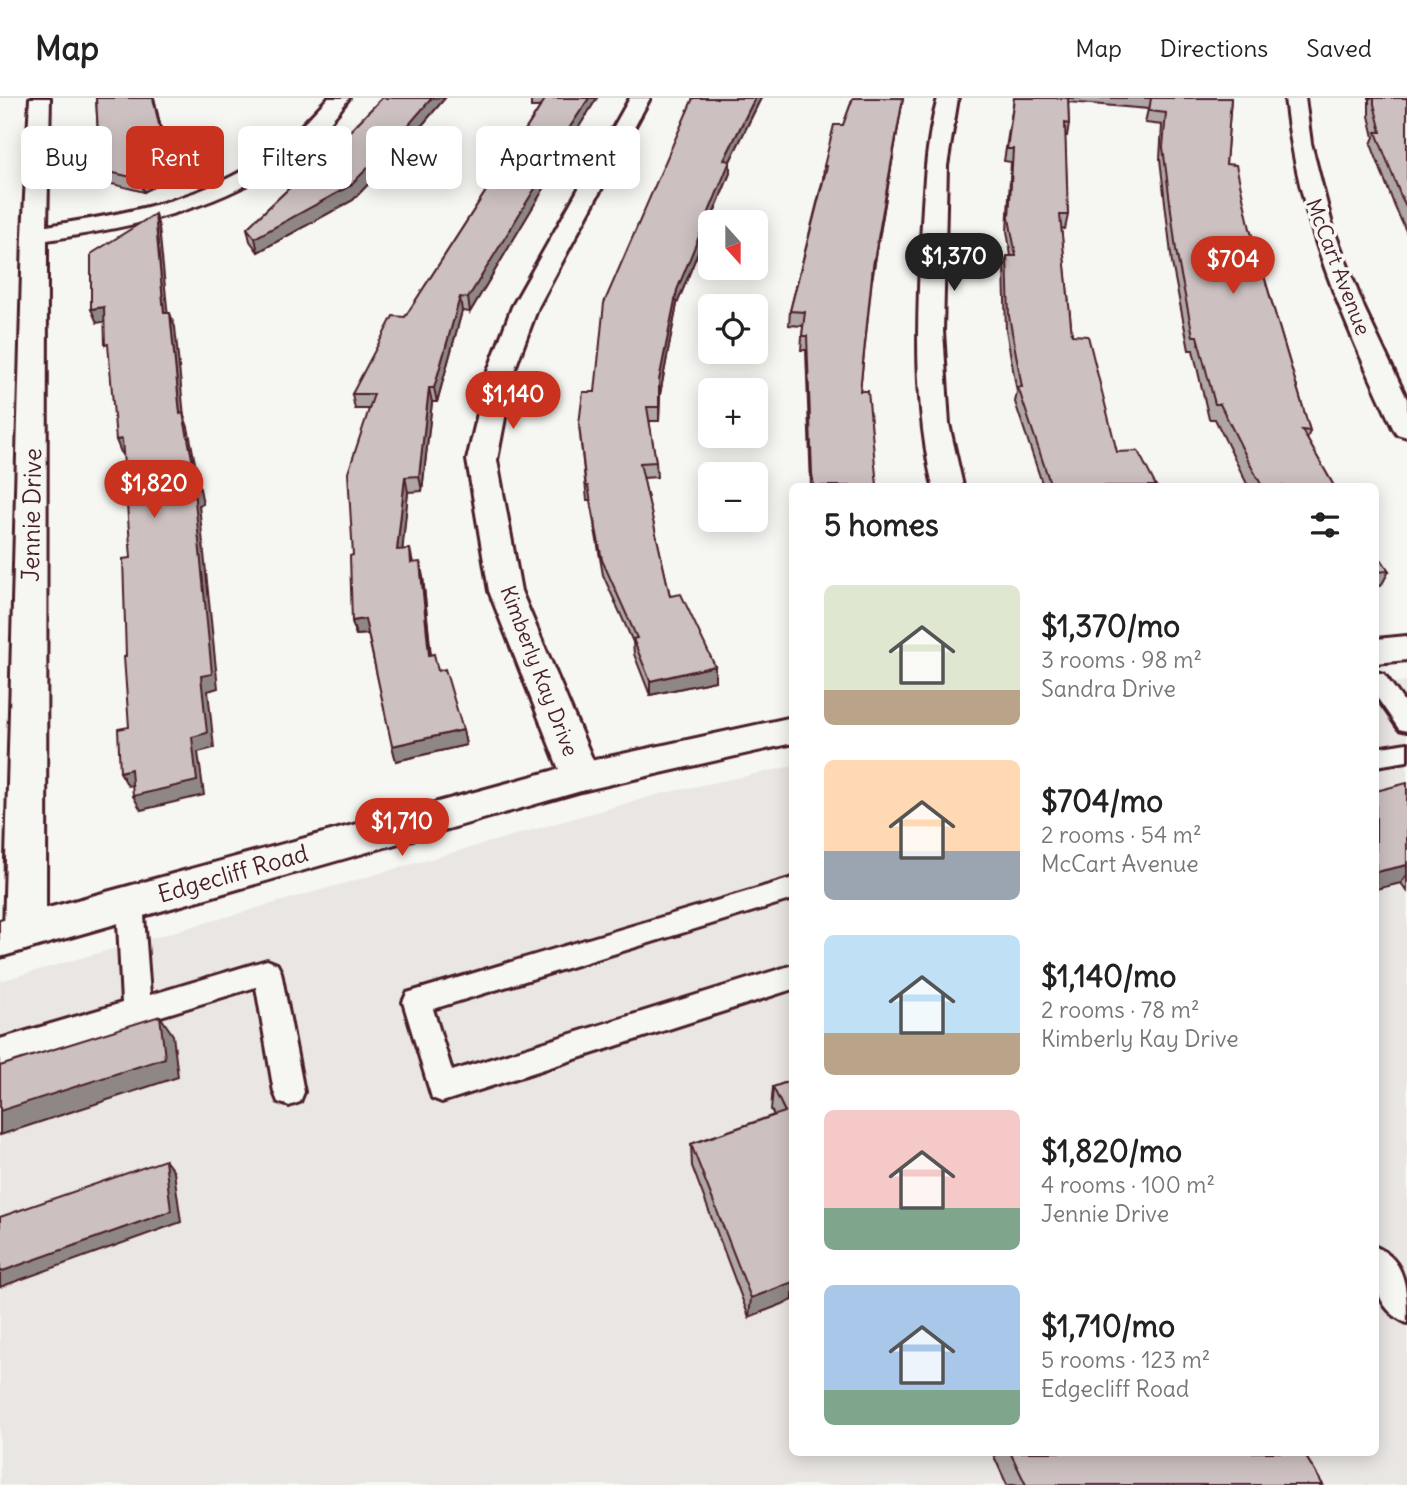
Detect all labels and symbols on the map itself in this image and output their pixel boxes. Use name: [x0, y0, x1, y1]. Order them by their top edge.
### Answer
street label: McCart Avenue: [1300, 195, 1377, 339]
north arrow: [698, 210, 768, 280]
pin: $1,370: [897, 234, 1011, 293]
pin: $704: [1192, 236, 1274, 296]
pin: $1,140: [456, 372, 570, 431]
street label: Jennie Drive: [15, 448, 47, 582]
pin: $1,820: [97, 460, 211, 520]
street label: Kimberly Kay Drive: [495, 582, 584, 760]
pin: $1,710: [345, 798, 459, 858]
street label: Edgecliff Road: [154, 837, 311, 909]

